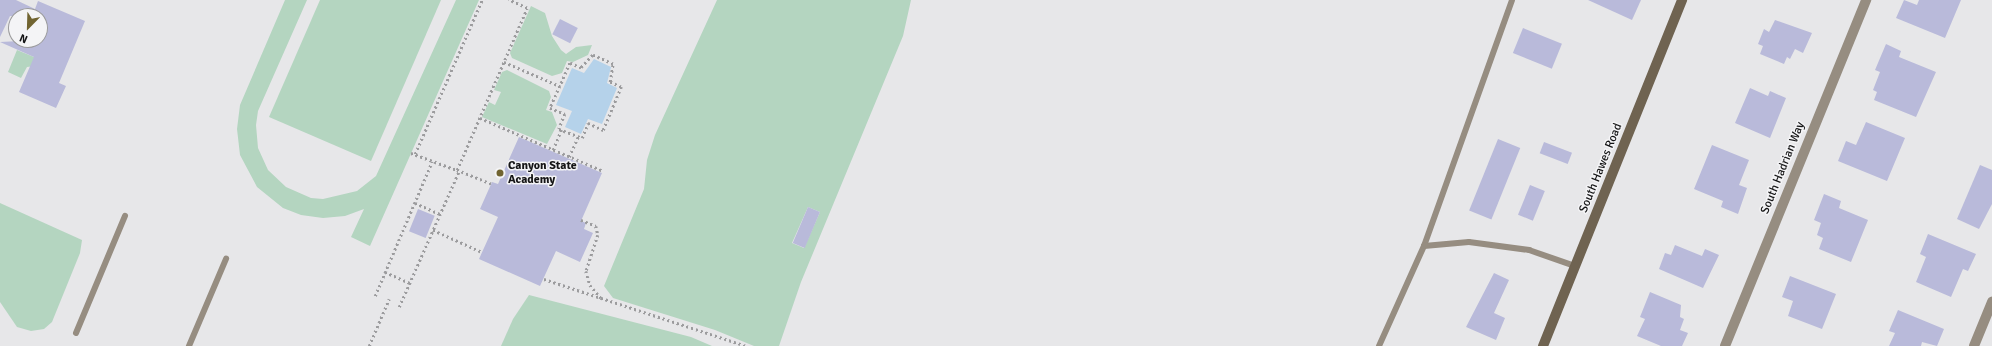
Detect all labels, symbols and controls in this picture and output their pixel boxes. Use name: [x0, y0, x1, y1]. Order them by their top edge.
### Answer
north arrow: [8, 8, 48, 48]
text: N: [17, 31, 30, 46]
street label: South Hadrian Way: [1758, 120, 1808, 216]
street label: South Hawes Road: [1577, 121, 1625, 215]
place label: Canyon State Academy: [508, 159, 577, 187]
marker: Canyon State Academy: [495, 168, 505, 178]

